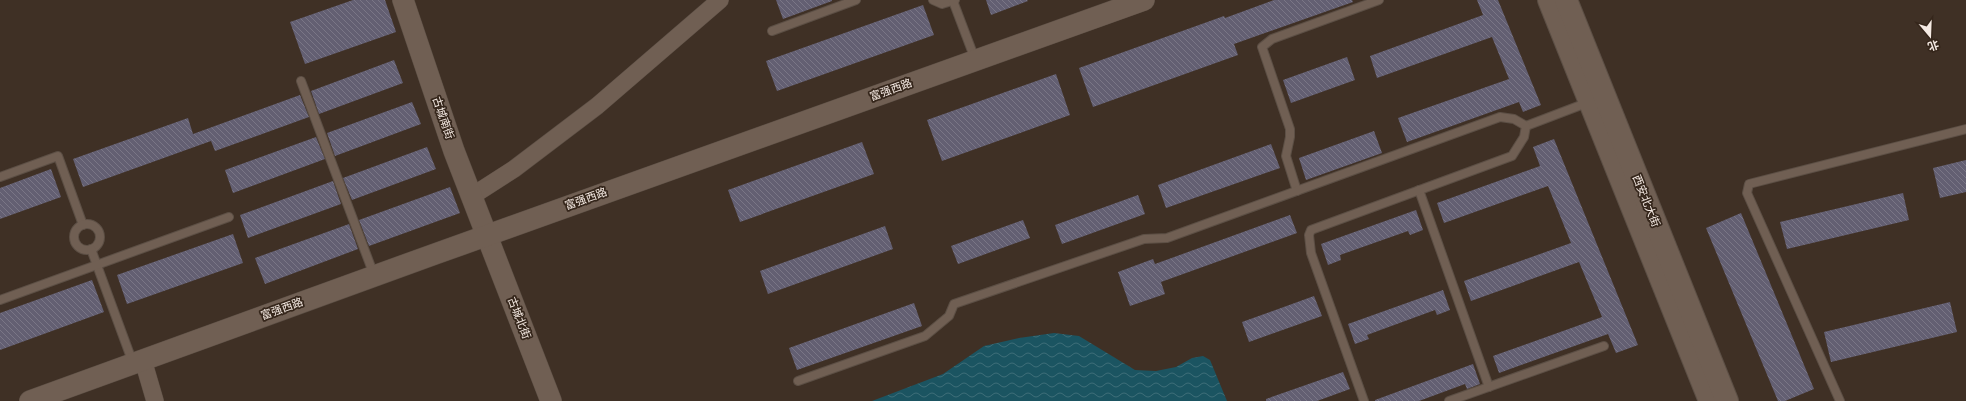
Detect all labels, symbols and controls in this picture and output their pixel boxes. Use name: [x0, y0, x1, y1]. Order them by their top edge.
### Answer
north arrow: [1910, 16, 1950, 56]
text: 北: [1926, 37, 1940, 53]
street label: 富强西路: [868, 76, 914, 104]
street label: 古城南街: [430, 95, 456, 141]
street label: 西安北大街: [1630, 173, 1662, 229]
street label: 富强西路: [563, 185, 609, 213]
street label: 富强西路: [259, 295, 305, 323]
street label: 古城北街: [505, 295, 533, 341]

